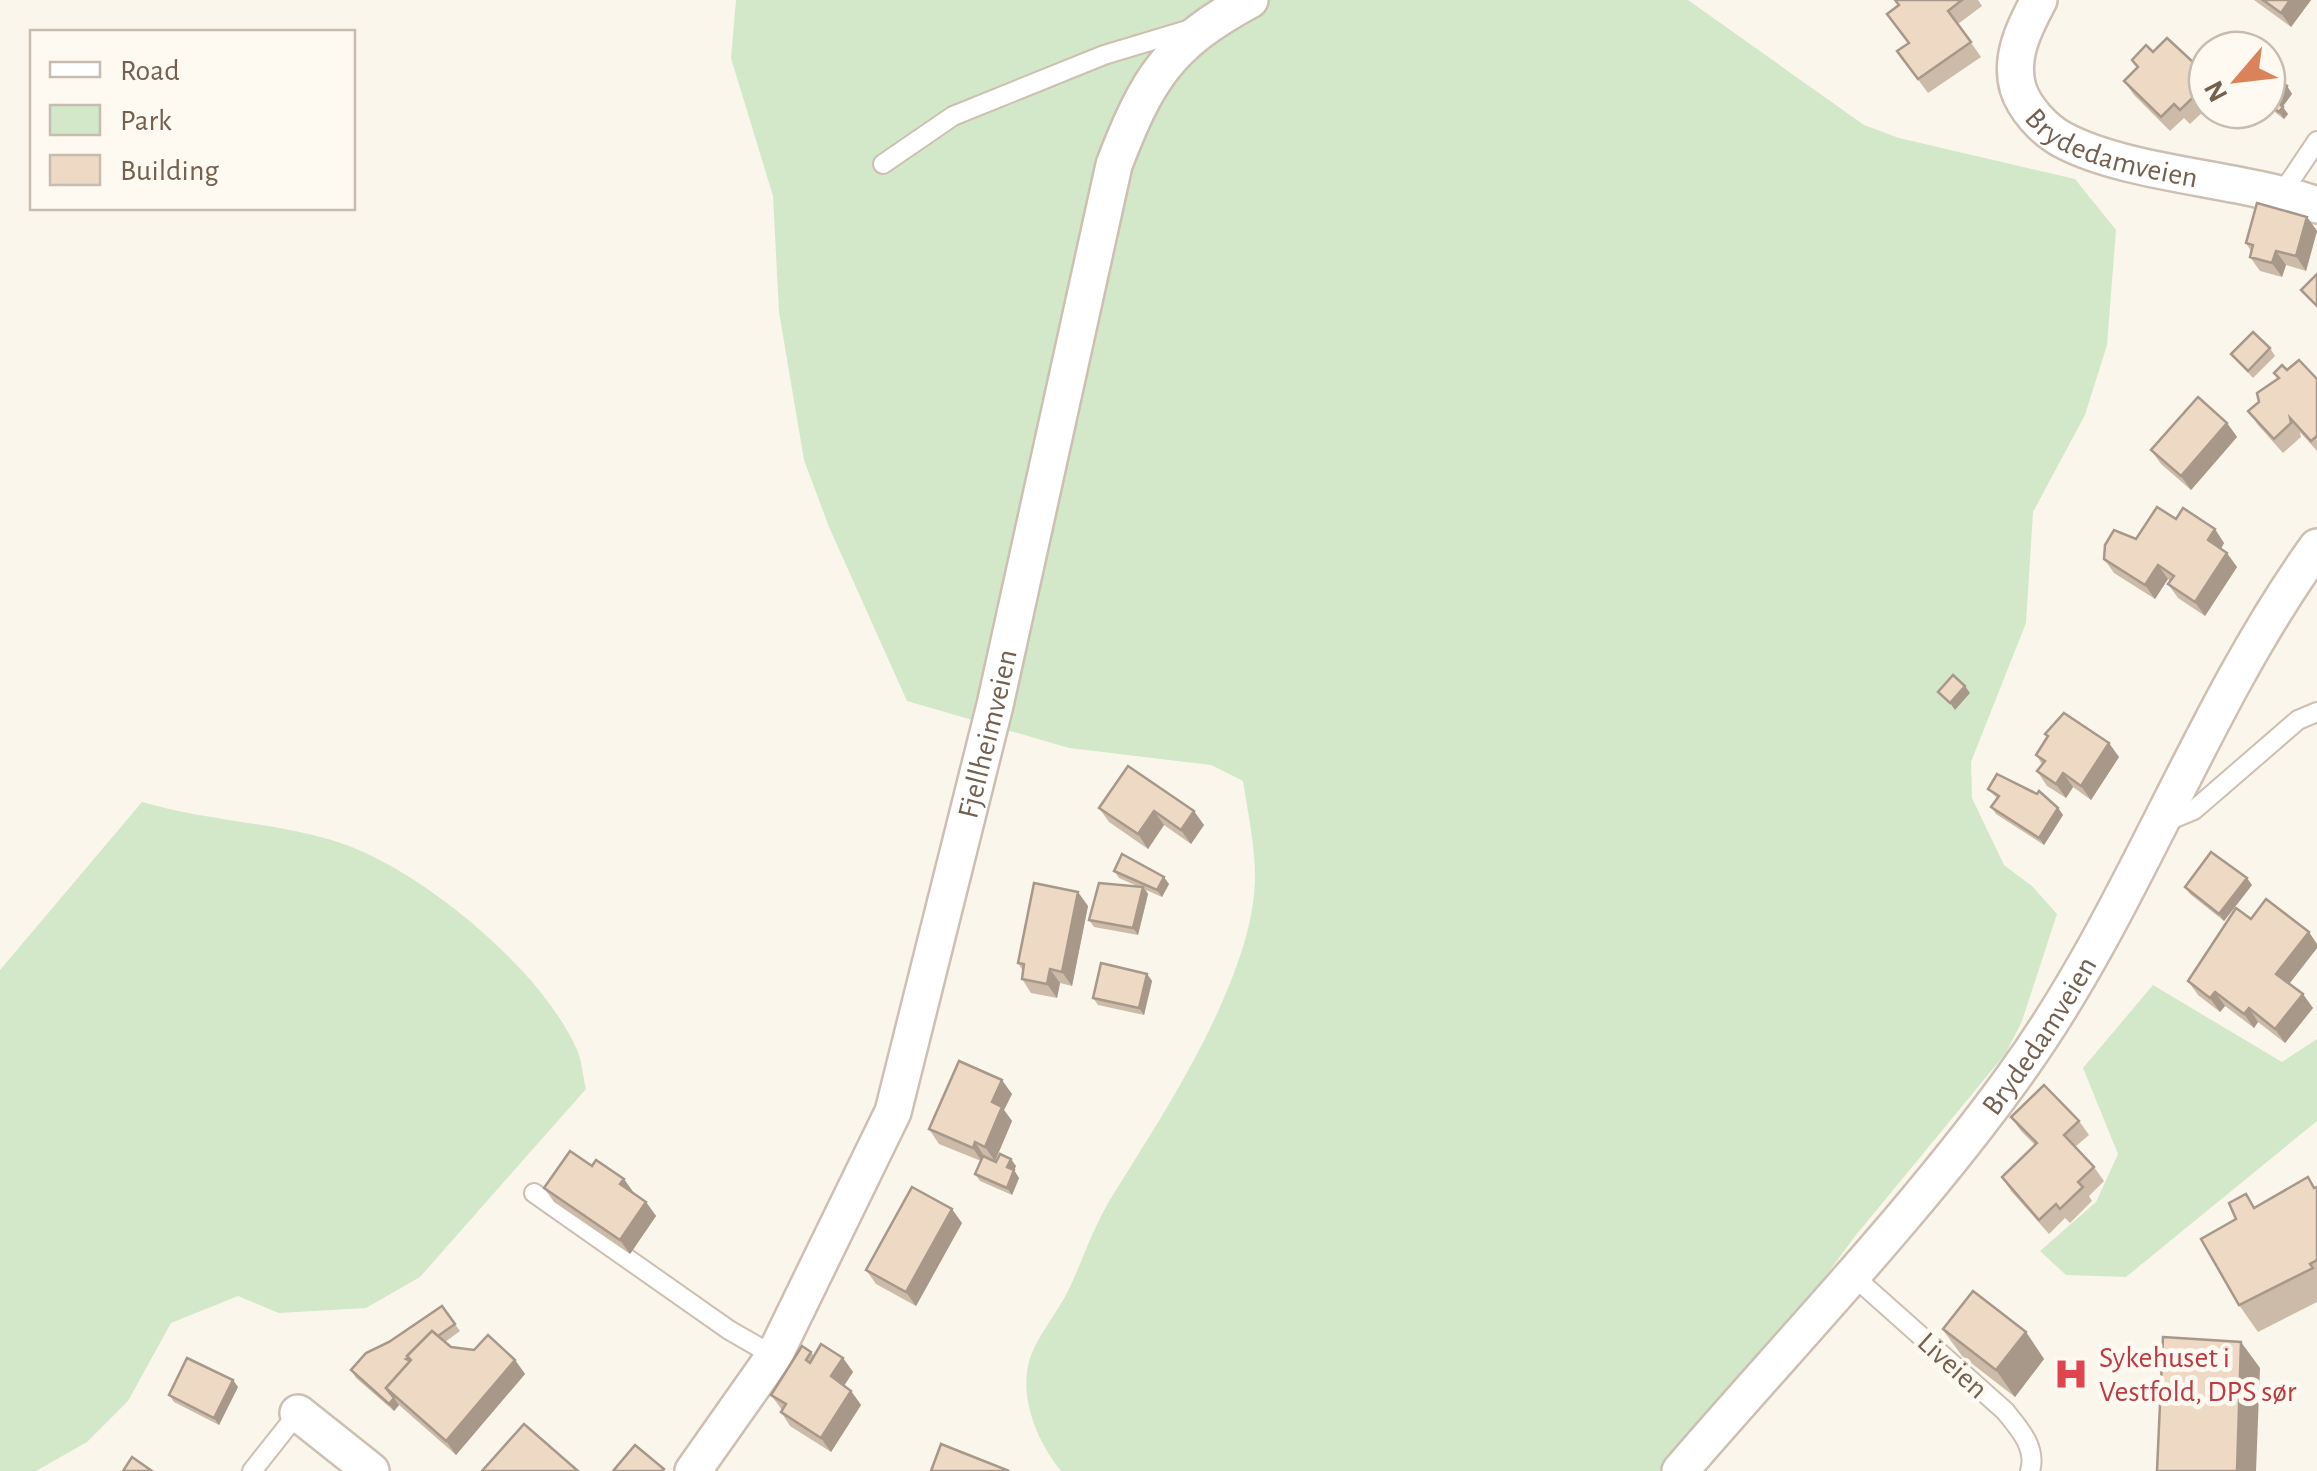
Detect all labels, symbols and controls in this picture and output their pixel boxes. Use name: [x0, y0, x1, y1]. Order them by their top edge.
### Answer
legend: [30, 30, 355, 210]
north arrow: [2187, 30, 2287, 130]
text: Road: [120, 56, 180, 86]
text: N: [2200, 76, 2234, 106]
street label: Brydedamveien: [2019, 103, 2200, 193]
text: Park: [120, 106, 172, 136]
text: Building: [120, 156, 219, 186]
street label: Fjellheimveien: [953, 647, 1023, 821]
street label: Brydedamveien: [1977, 952, 2103, 1121]
street label: Liveien: [1912, 1327, 1993, 1404]
place label: Sykehuset i Vestfold, DPS sør: [2099, 1343, 2297, 1407]
hospital icon: Sykehuset i Vestfold, DPS sør: [2052, 1355, 2090, 1393]

